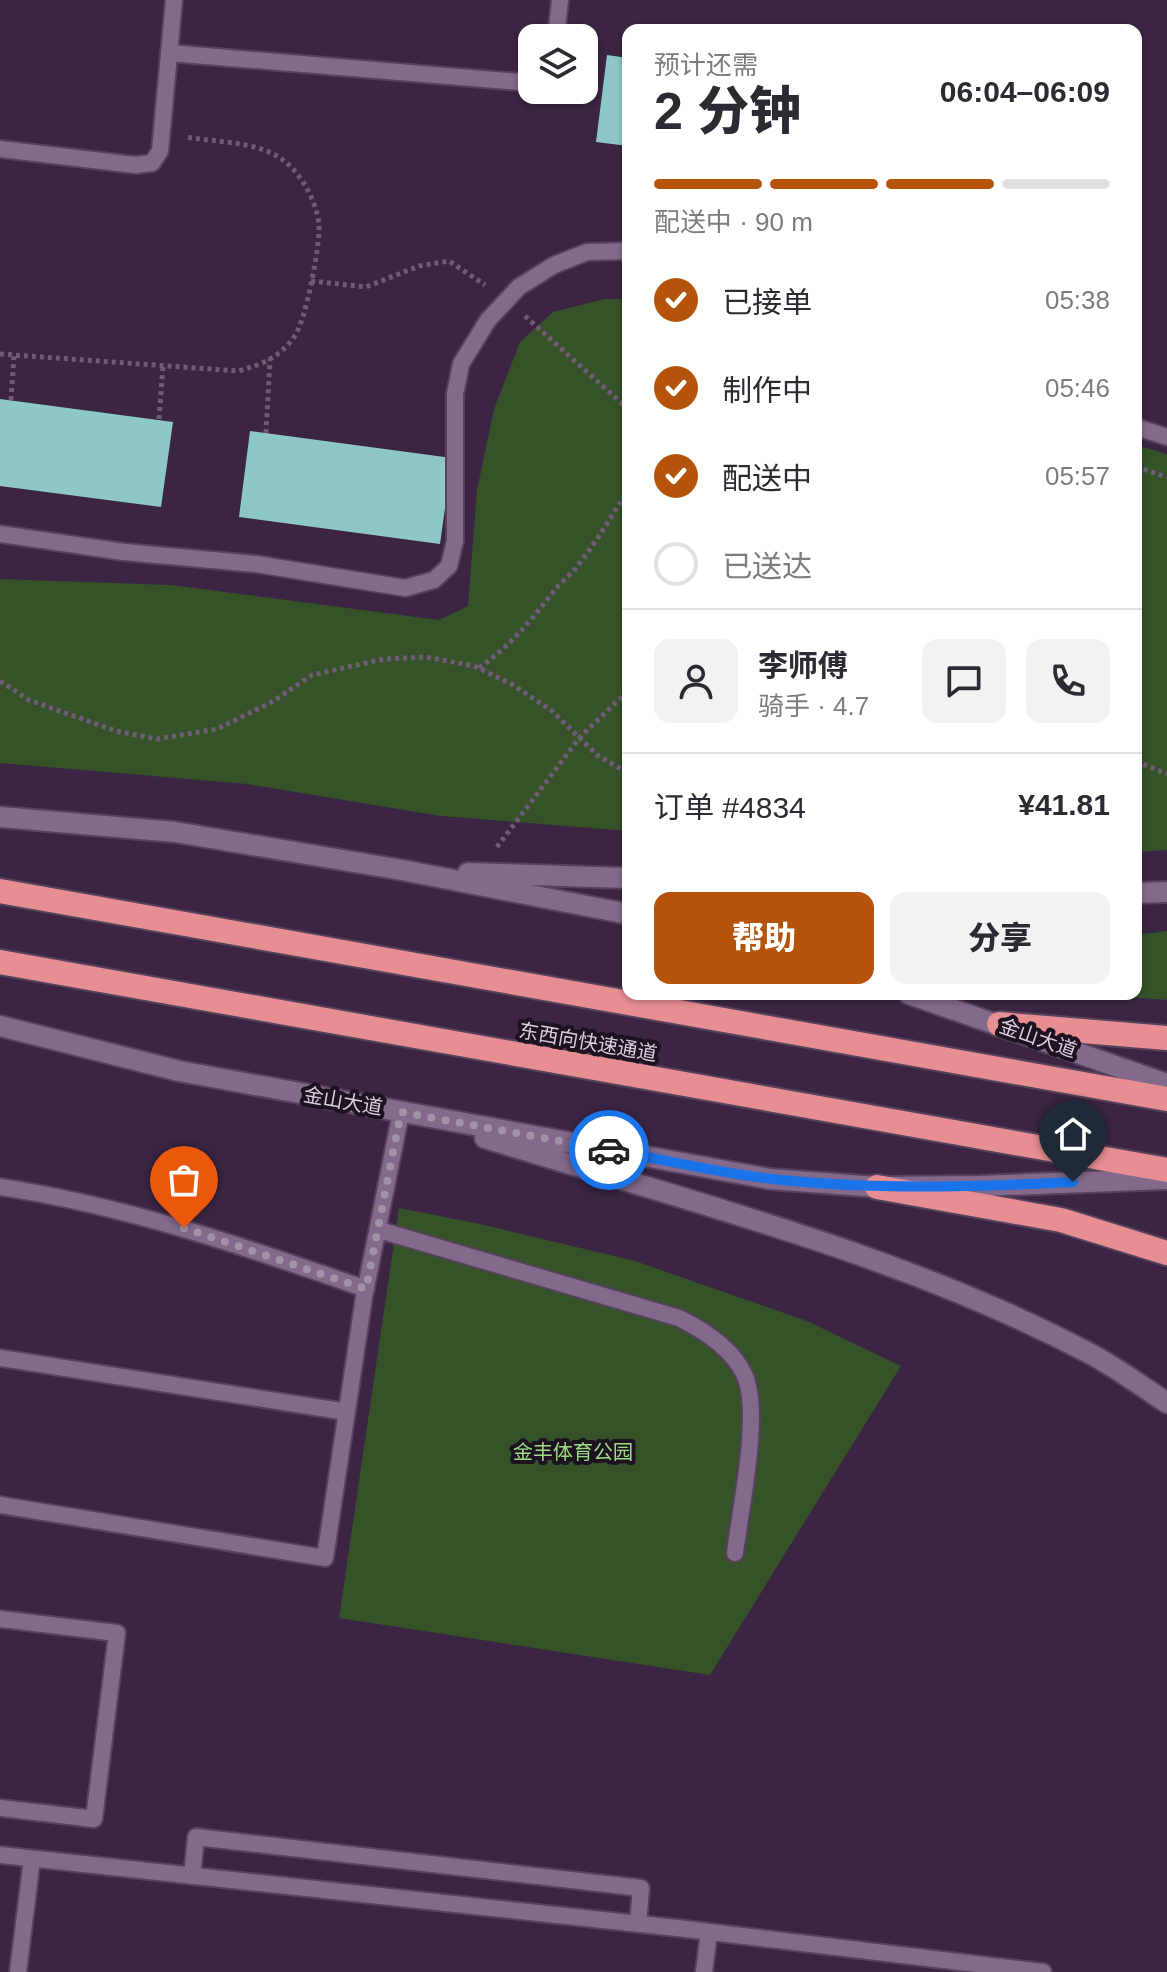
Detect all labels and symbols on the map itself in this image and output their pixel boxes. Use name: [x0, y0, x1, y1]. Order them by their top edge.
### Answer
street label: 金山大道: [997, 1015, 1079, 1061]
street label: 东西向快速通道: [517, 1019, 659, 1065]
street label: 金山大道: [302, 1083, 384, 1119]
pin: [1039, 1100, 1107, 1182]
courier: [569, 1110, 649, 1190]
pin: [150, 1146, 218, 1228]
park label: 金丰体育公园: [513, 1441, 633, 1463]

